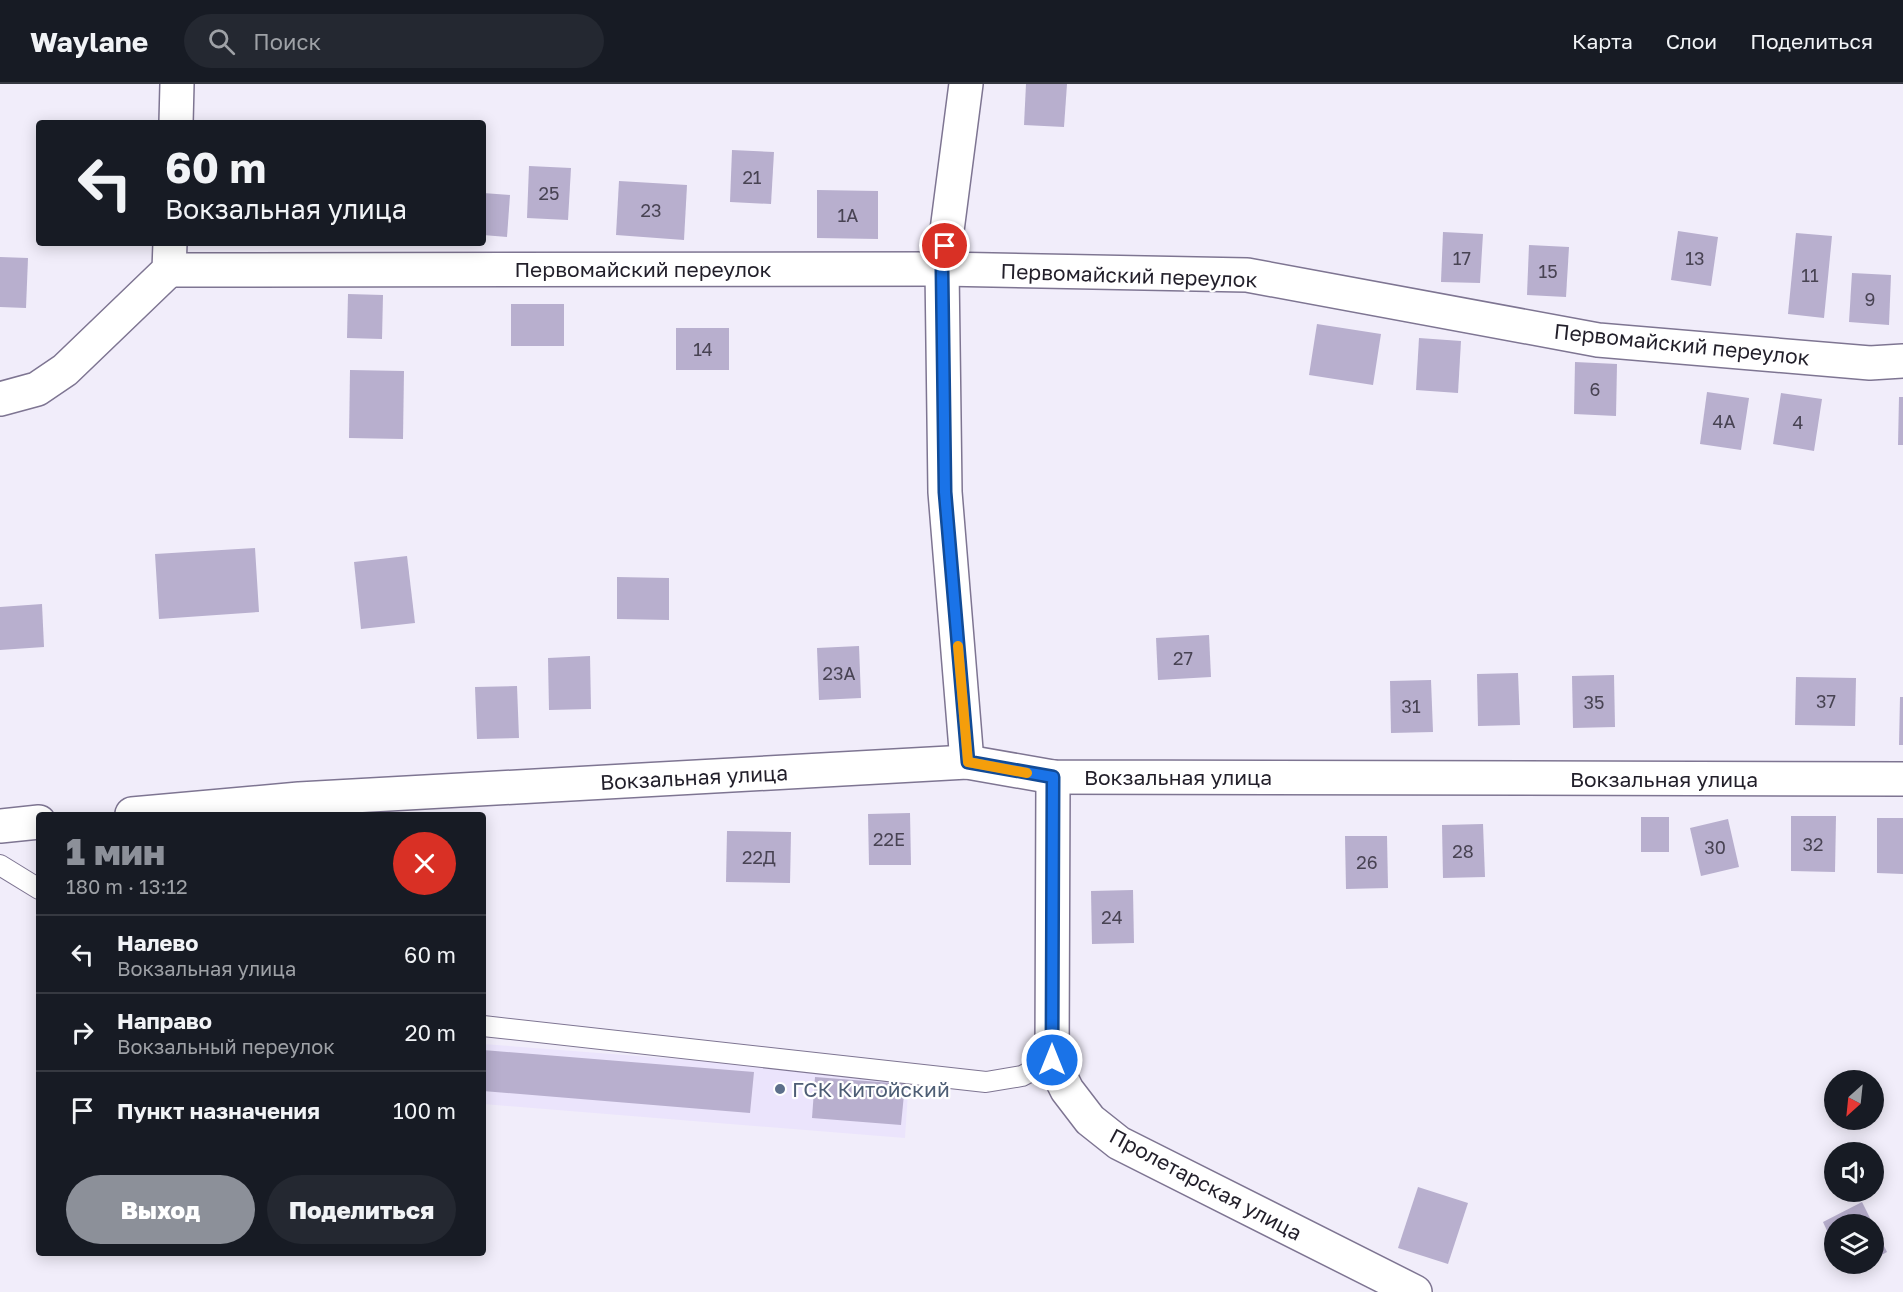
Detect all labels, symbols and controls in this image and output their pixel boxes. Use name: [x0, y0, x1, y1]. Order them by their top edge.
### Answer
search box: [184, 14, 604, 68]
text: Waylane: [30, 25, 148, 58]
icon: search: [205, 25, 238, 58]
text: Поиск: [253, 28, 321, 55]
text: Карта: [1572, 28, 1633, 54]
text: Слои: [1666, 28, 1717, 54]
text: Поделиться: [1750, 28, 1873, 54]
text: 60 m: [165, 142, 266, 192]
icon: left: [66, 144, 144, 222]
house number: 21: [742, 166, 762, 188]
house number: 25: [539, 182, 559, 204]
text: Вокзальная улица: [165, 193, 407, 225]
house number: 23: [641, 199, 661, 221]
house number: 1А: [838, 204, 858, 226]
pin: [919, 220, 970, 271]
icon: arrive: [928, 229, 961, 262]
house number: 17: [1453, 247, 1471, 269]
house number: 13: [1685, 247, 1705, 269]
street label: Первомайский переулок: [514, 256, 772, 282]
street label: Первомайский переулок: [1000, 258, 1258, 292]
house number: 15: [1538, 260, 1558, 282]
house number: 11: [1801, 264, 1819, 286]
house number: 9: [1865, 288, 1875, 310]
street label: Первомайский переулок: [1553, 318, 1811, 370]
house number: 14: [693, 338, 713, 360]
house number: 6: [1590, 378, 1600, 400]
house number: 4А: [1712, 410, 1736, 432]
house number: 4: [1793, 411, 1804, 433]
house number: 27: [1173, 647, 1193, 669]
house number: 23А: [822, 662, 856, 684]
house number: 37: [1816, 690, 1836, 712]
house number: 35: [1584, 691, 1604, 713]
house number: 31: [1401, 695, 1421, 717]
street label: Вокзальная улица: [599, 759, 789, 795]
street label: Вокзальная улица: [1084, 764, 1272, 790]
street label: Вокзальная улица: [1570, 766, 1758, 792]
house number: 22Е: [873, 828, 905, 850]
text: 1 мин: [66, 830, 165, 873]
button: close: [393, 832, 456, 895]
house number: 32: [1803, 833, 1823, 855]
house number: 30: [1704, 836, 1726, 858]
house number: 28: [1452, 840, 1474, 862]
house number: 22Д: [742, 846, 776, 868]
house number: 26: [1356, 851, 1378, 873]
text: 180 m · 13:12: [66, 874, 188, 898]
house number: 24: [1101, 906, 1123, 928]
text: Налево: [117, 929, 199, 956]
icon: left: [66, 938, 99, 971]
text: 60 m: [404, 941, 456, 968]
text: Вокзальная улица: [117, 956, 296, 980]
text: Направо: [117, 1007, 212, 1034]
icon: right: [66, 1016, 99, 1049]
text: 20 m: [405, 1019, 456, 1046]
position arrow: [1020, 1028, 1084, 1092]
text: Вокзальный переулок: [117, 1034, 335, 1058]
north arrow: [1824, 1070, 1884, 1130]
map controls: [1824, 1070, 1884, 1274]
place label: ГСК Китойский: [792, 1076, 950, 1102]
marker: ГСК Китойский: [773, 1082, 787, 1096]
icon: arrive: [66, 1094, 99, 1127]
text: Пункт назначения: [117, 1097, 320, 1124]
text: 100 m: [393, 1097, 456, 1124]
street label: Пролетарская улица: [1105, 1122, 1307, 1246]
button: sound: [1824, 1142, 1884, 1202]
button: Выход: [66, 1175, 255, 1244]
button: Поделиться: [267, 1175, 456, 1244]
button: layers: [1824, 1214, 1884, 1274]

